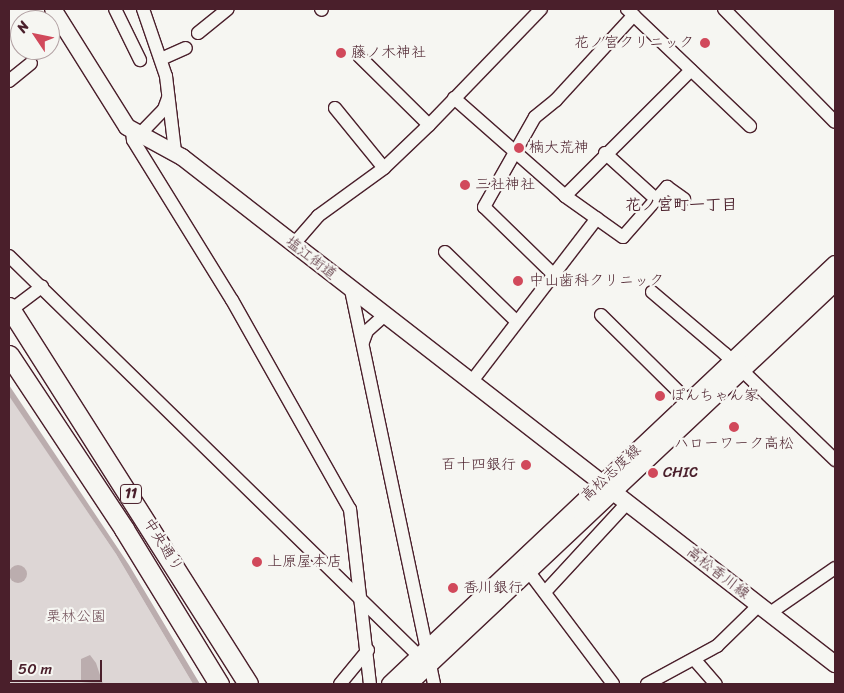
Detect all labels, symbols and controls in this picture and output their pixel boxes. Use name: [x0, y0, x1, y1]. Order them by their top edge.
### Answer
north arrow: [10, 10, 60, 60]
text: N: [10, 16, 36, 38]
place label: 花ノ宮クリニック: [574, 34, 694, 52]
marker: 花ノ宮クリニック: [698, 36, 712, 50]
place label: 藤ノ木神社: [351, 44, 426, 62]
marker: 藤ノ木神社: [335, 47, 347, 59]
place label: 楠大荒神: [529, 139, 589, 157]
marker: 楠大荒神: [513, 142, 525, 154]
place label: 三社神社: [475, 176, 535, 194]
marker: 三社神社: [459, 179, 471, 191]
district label: 花ノ宮町一丁目: [625, 195, 737, 215]
street label: 塩江街道: [282, 232, 340, 284]
place label: 中山歯科クリニック: [529, 272, 664, 290]
marker: 中山歯科クリニック: [511, 274, 525, 288]
place label: ぽんちゃん家: [670, 387, 760, 405]
marker: ぽんちゃん家: [654, 390, 666, 402]
marker: ハローワーク高松: [728, 421, 740, 433]
place label: ハローワーク高松: [674, 435, 794, 453]
street label: 高松志度線: [577, 441, 645, 505]
place label: 百十四銀行: [441, 456, 516, 474]
marker: 百十四銀行: [520, 459, 532, 471]
place label: CHIC: [663, 464, 698, 482]
marker: CHIC: [647, 467, 659, 479]
road number: 11: [120, 482, 142, 506]
street label: 中央通り: [139, 515, 187, 575]
street label: 高松香川線: [683, 543, 753, 603]
place label: 上原屋本店: [267, 553, 342, 571]
marker: 上原屋本店: [251, 556, 263, 568]
place label: 香川銀行: [463, 579, 523, 597]
marker: 香川銀行: [447, 582, 459, 594]
park label: 栗林公園: [46, 608, 106, 626]
scale bar: [12, 650, 105, 682]
text: 50 m: [18, 656, 52, 682]

